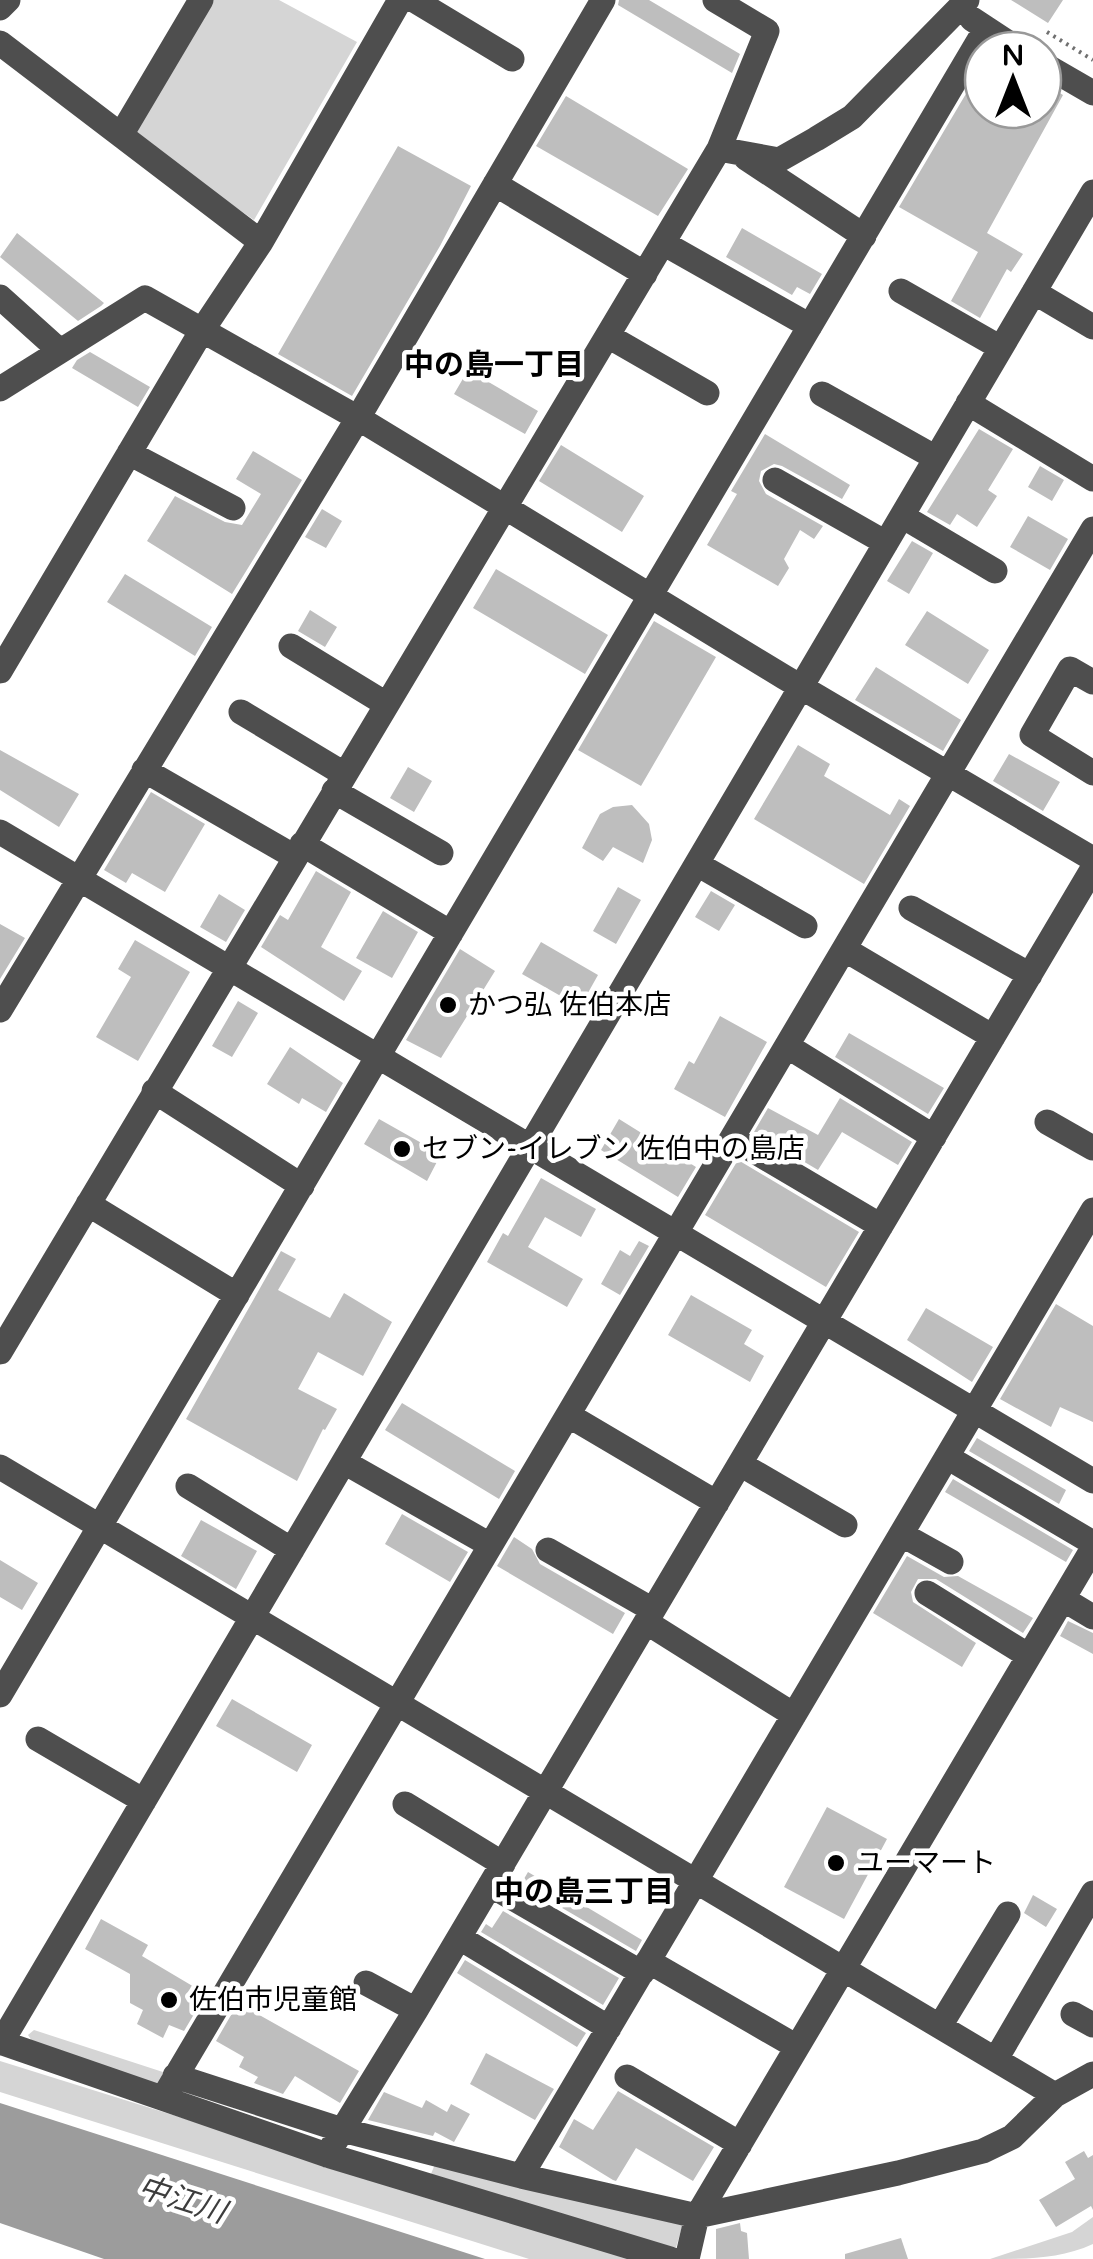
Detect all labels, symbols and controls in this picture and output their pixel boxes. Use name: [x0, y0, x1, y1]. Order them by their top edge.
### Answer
north arrow: [963, 30, 1063, 130]
text: N: [1002, 39, 1024, 73]
district label: 中の島一丁目: [404, 347, 584, 384]
place label: かつ弘 佐伯本店: [468, 988, 671, 1022]
marker: かつ弘 佐伯本店: [437, 994, 459, 1016]
place label: セブン-イレブン 佐伯中の島店: [422, 1132, 805, 1166]
marker: セブン-イレブン 佐伯中の島店: [391, 1138, 413, 1160]
place label: ユーマート: [856, 1846, 996, 1880]
marker: ユーマート: [825, 1852, 847, 1874]
district label: 中の島三丁目: [494, 1874, 674, 1911]
place label: 佐伯市児童館: [189, 1983, 357, 2017]
marker: 佐伯市児童館: [158, 1989, 180, 2011]
water label: 中江川: [133, 2168, 233, 2232]

